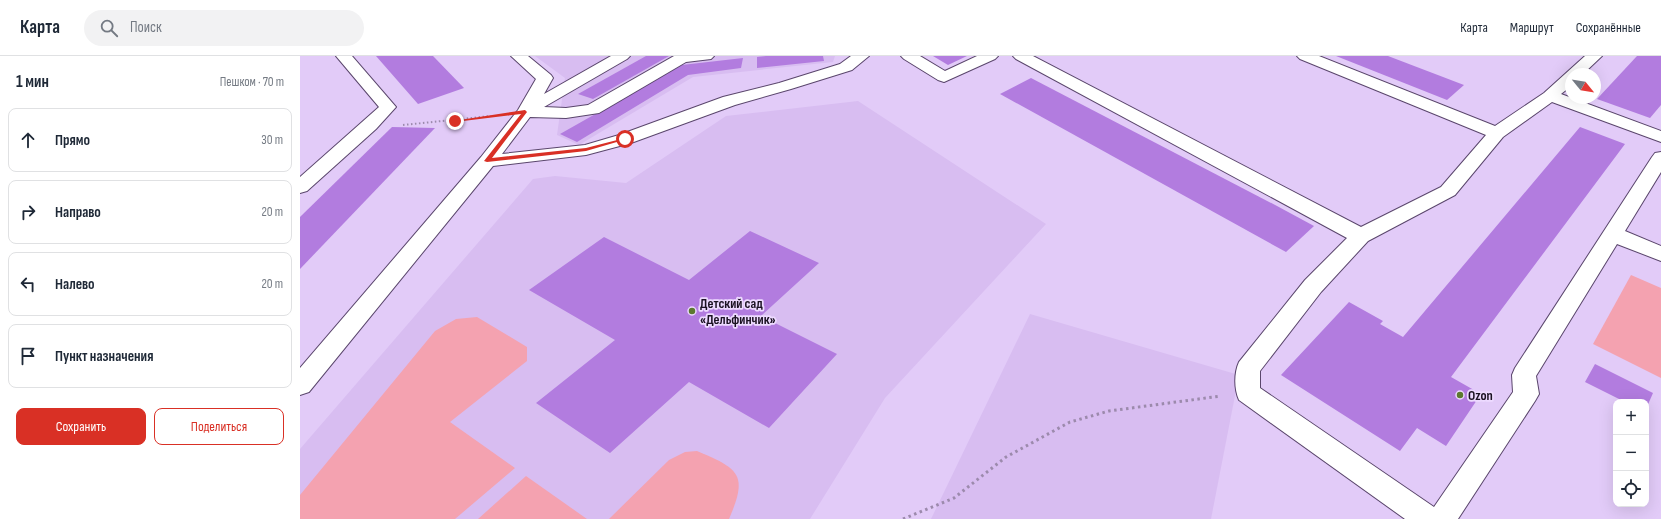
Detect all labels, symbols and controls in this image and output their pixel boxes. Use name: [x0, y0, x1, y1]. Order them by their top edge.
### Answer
search box: [84, 10, 364, 46]
text: Карта: [20, 16, 60, 39]
icon: search: [98, 17, 120, 39]
text: Поиск: [130, 18, 162, 37]
text: Карта: [1460, 19, 1488, 36]
text: Маршрут: [1510, 19, 1554, 36]
text: Сохранённые: [1576, 19, 1641, 36]
north arrow: [1565, 68, 1601, 104]
text: 1 мин: [16, 72, 49, 92]
text: Пешком · 70 m: [220, 74, 284, 90]
route end: [446, 112, 464, 130]
icon: ahead: [17, 129, 39, 151]
route start: [616, 130, 634, 148]
text: Прямо: [55, 131, 90, 150]
text: 30 m: [261, 132, 283, 148]
icon: right: [17, 201, 39, 223]
text: Направо: [55, 203, 101, 222]
text: 20 m: [261, 204, 283, 220]
icon: left: [17, 273, 39, 295]
text: Налево: [55, 275, 95, 294]
text: 20 m: [261, 276, 283, 292]
place label: Детский сад «Дельфинчик»: [700, 295, 776, 328]
marker: Детский сад «Дельфинчик»: [687, 306, 697, 316]
icon: arrive: [17, 345, 39, 367]
text: Пункт назначения: [55, 347, 153, 366]
place label: Ozon: [1468, 387, 1493, 404]
marker: Ozon: [1455, 390, 1465, 400]
map controls: [1613, 399, 1649, 507]
button: +: [1613, 399, 1649, 435]
button: Сохранить: [16, 408, 146, 445]
button: Поделиться: [154, 408, 284, 445]
button: −: [1613, 435, 1649, 471]
button: locate: [1613, 471, 1649, 507]

